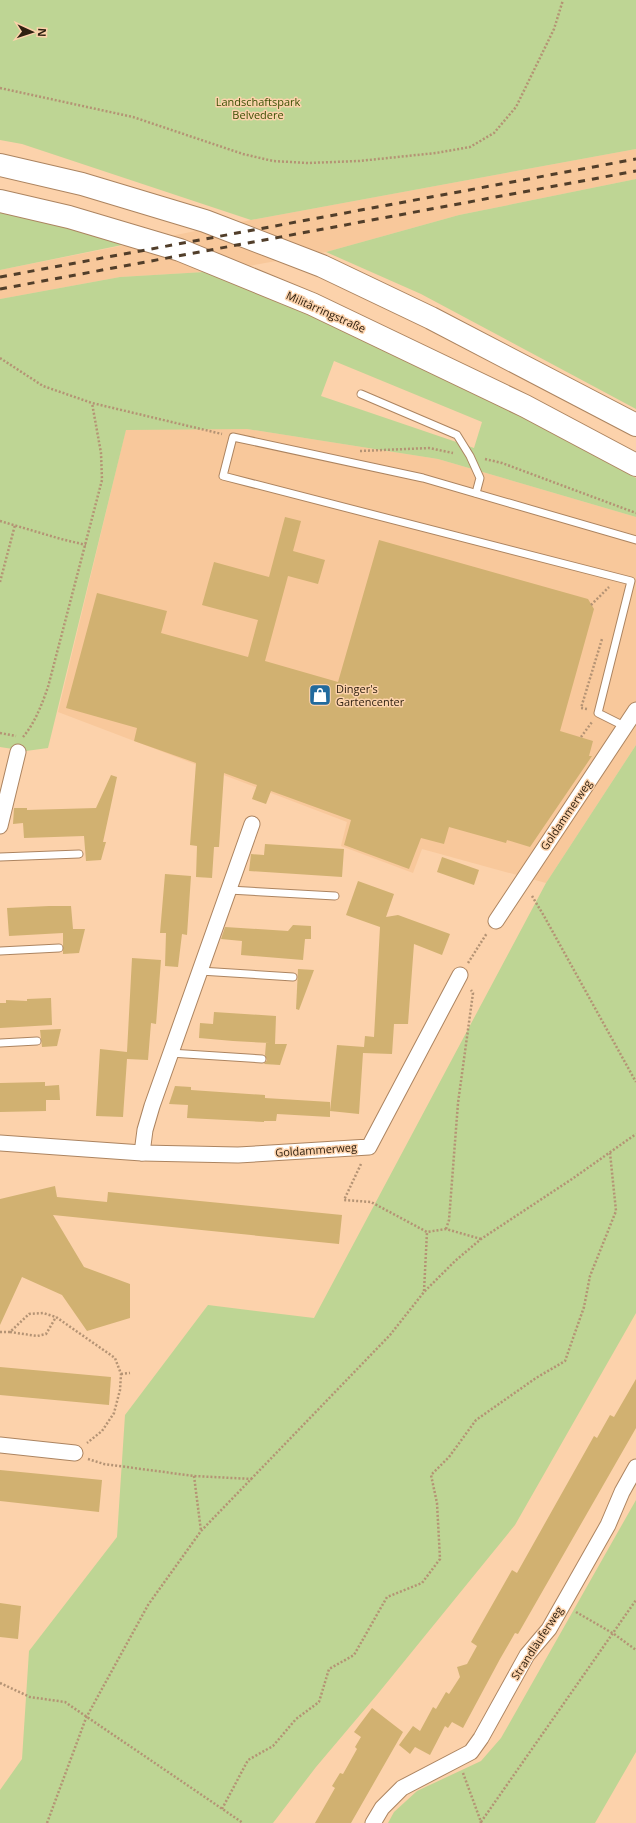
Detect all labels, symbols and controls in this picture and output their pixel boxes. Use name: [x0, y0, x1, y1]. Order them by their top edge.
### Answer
north arrow: [12, 12, 52, 52]
text: N: [35, 28, 50, 37]
park label: Landschaftspark Belvedere: [216, 94, 301, 122]
street label: Militärringstraße: [284, 287, 368, 336]
place label: Dinger's Gartencenter: [336, 681, 405, 709]
shop icon: Dinger's Gartencenter: [307, 682, 333, 708]
street label: Goldammerweg: [536, 777, 595, 853]
street label: Goldammerweg: [275, 1139, 357, 1160]
street label: Strandläuferweg: [507, 1603, 566, 1682]

